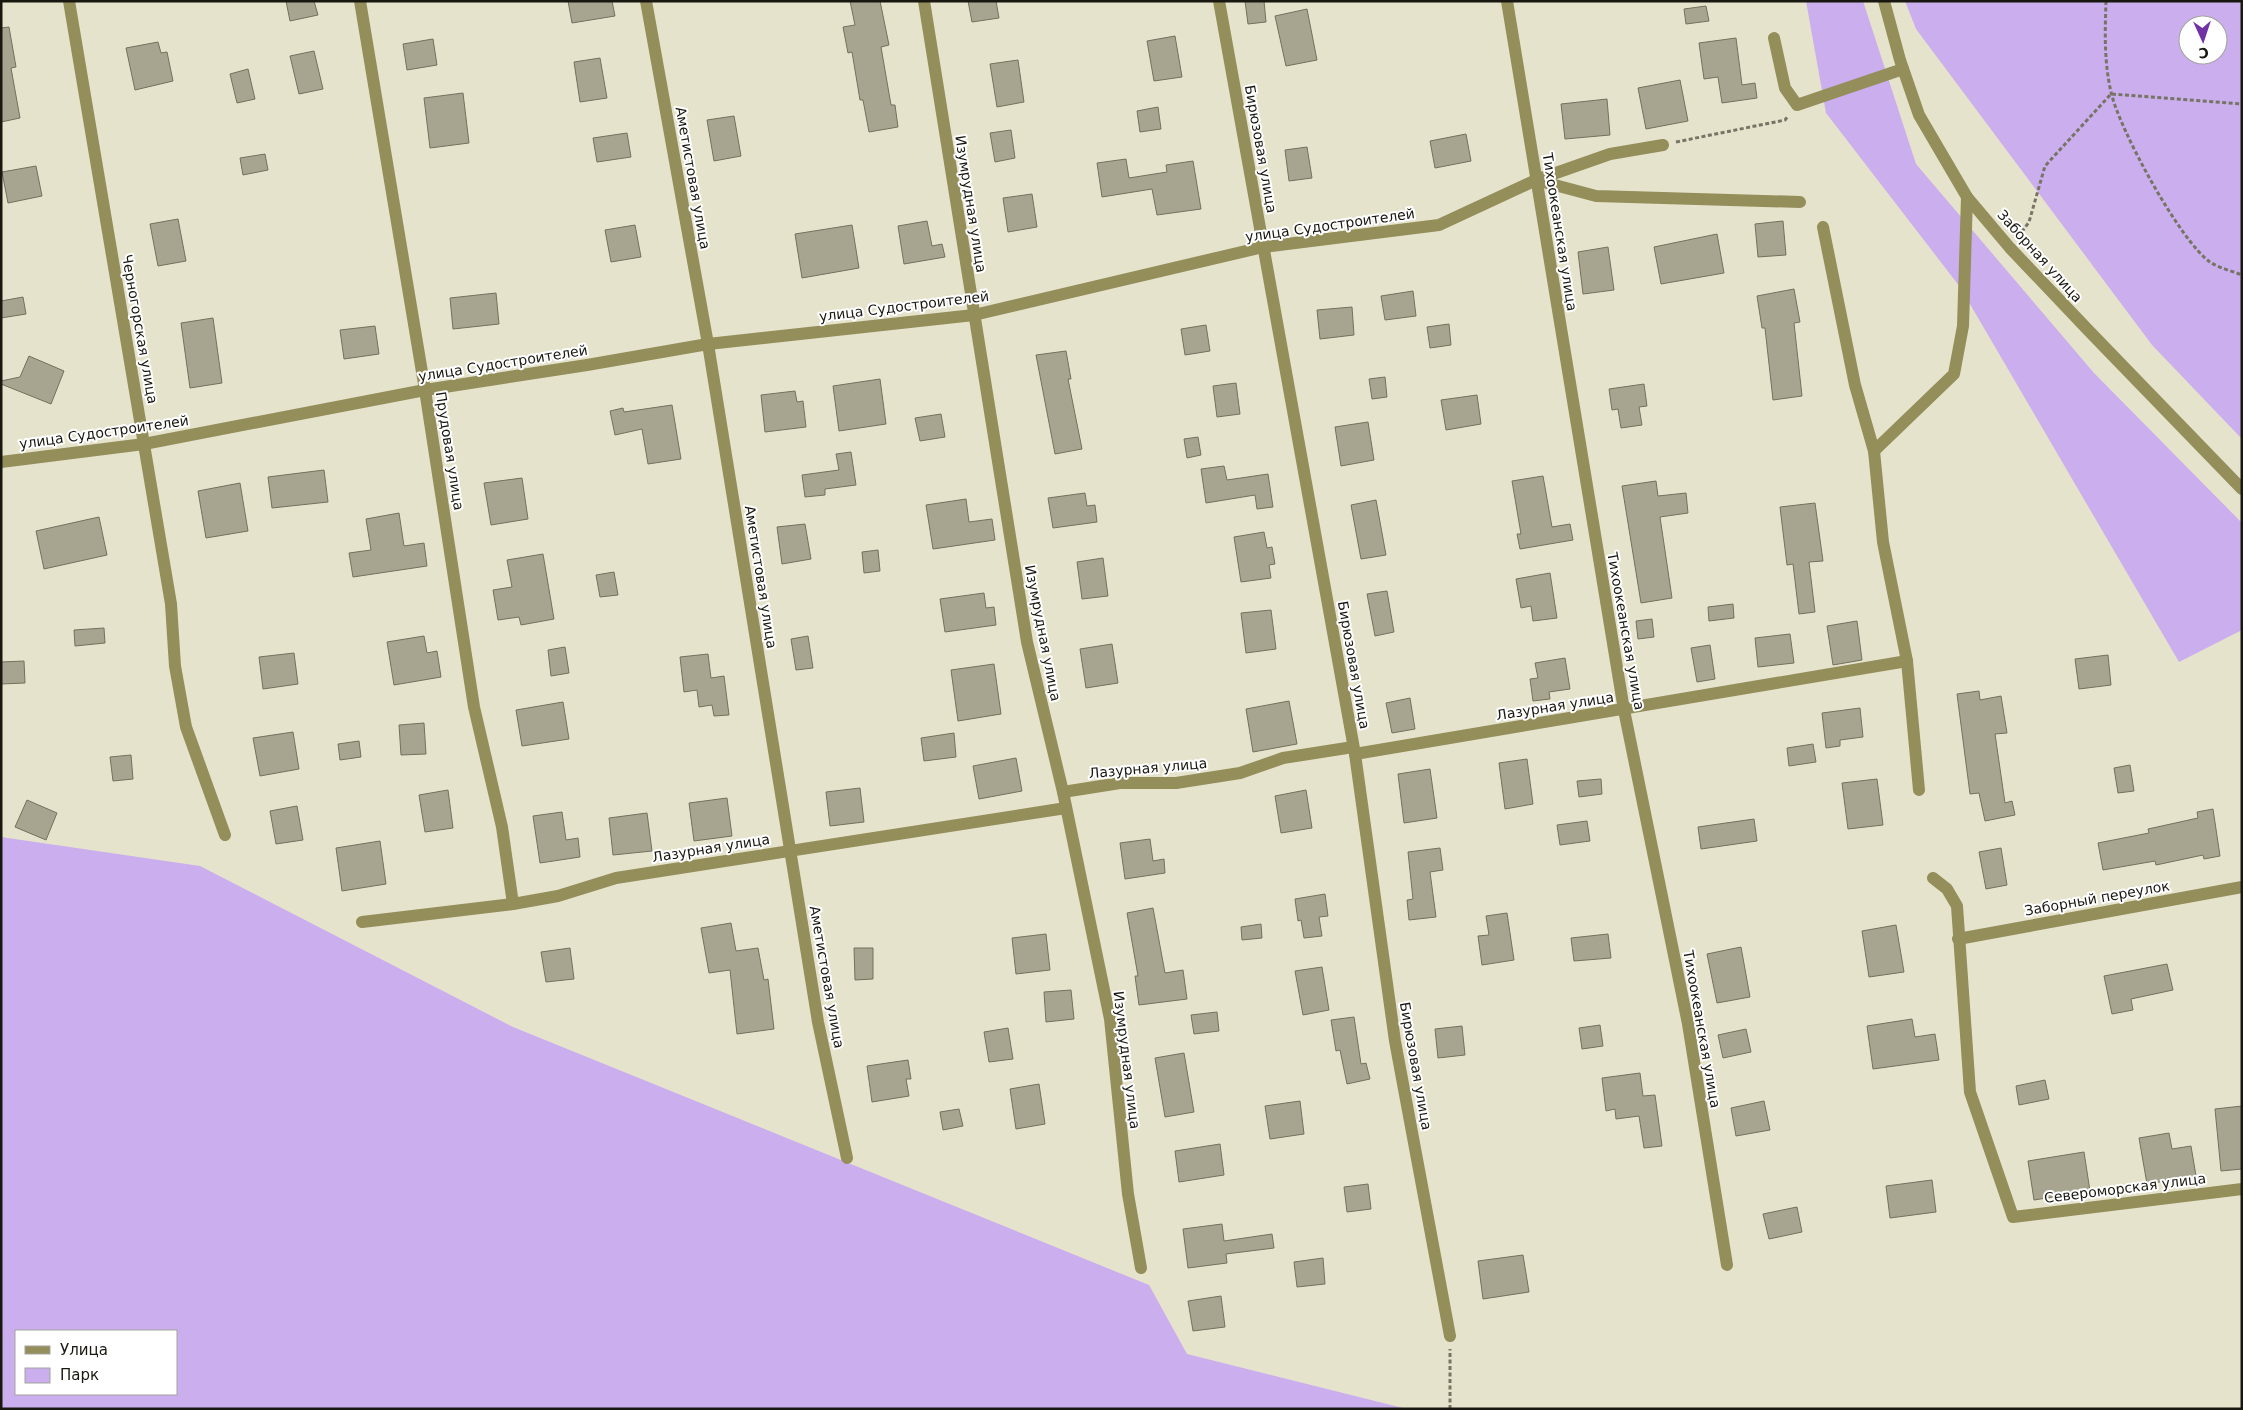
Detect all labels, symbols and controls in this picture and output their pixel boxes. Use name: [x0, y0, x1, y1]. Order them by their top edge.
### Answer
north arrow: [2178, 15, 2228, 65]
text: С: [2198, 45, 2209, 61]
street label: Бирюзовая улица: [1242, 84, 1280, 214]
street label: Аметистовая улица: [673, 105, 713, 251]
street label: Изумрудная улица: [952, 134, 990, 274]
street label: Тихоокеанская улица: [1539, 151, 1580, 312]
street label: улица Судостроителей: [1244, 205, 1416, 245]
street label: Заборная улица: [1994, 207, 2086, 305]
street label: Черногорская улица: [119, 253, 161, 405]
street label: улица Судостроителей: [818, 288, 990, 324]
street label: улица Судостроителей: [417, 342, 589, 384]
street label: Прудовая улица: [433, 390, 467, 512]
street label: улица Судостроителей: [18, 412, 190, 452]
street label: Аметистовая улица: [742, 504, 780, 650]
street label: Тихоокеанская улица: [1604, 550, 1648, 711]
street label: Изумрудная улица: [1022, 563, 1064, 703]
street label: Бирюзовая улица: [1335, 600, 1373, 730]
street label: Лазурная улица: [1495, 689, 1615, 723]
street label: Лазурная улица: [1088, 755, 1208, 781]
street label: Лазурная улица: [651, 831, 771, 865]
street label: Заборный переулок: [2023, 877, 2171, 919]
street label: Аметистовая улица: [807, 904, 847, 1050]
street label: Тихоокеанская улица: [1680, 948, 1724, 1109]
street label: Изумрудная улица: [1111, 990, 1143, 1130]
street label: Бирюзовая улица: [1397, 1001, 1435, 1131]
street label: Североморская улица: [2043, 1170, 2207, 1206]
legend: [15, 1330, 178, 1395]
text: Улица: [60, 1341, 108, 1359]
text: Парк: [60, 1366, 99, 1384]

